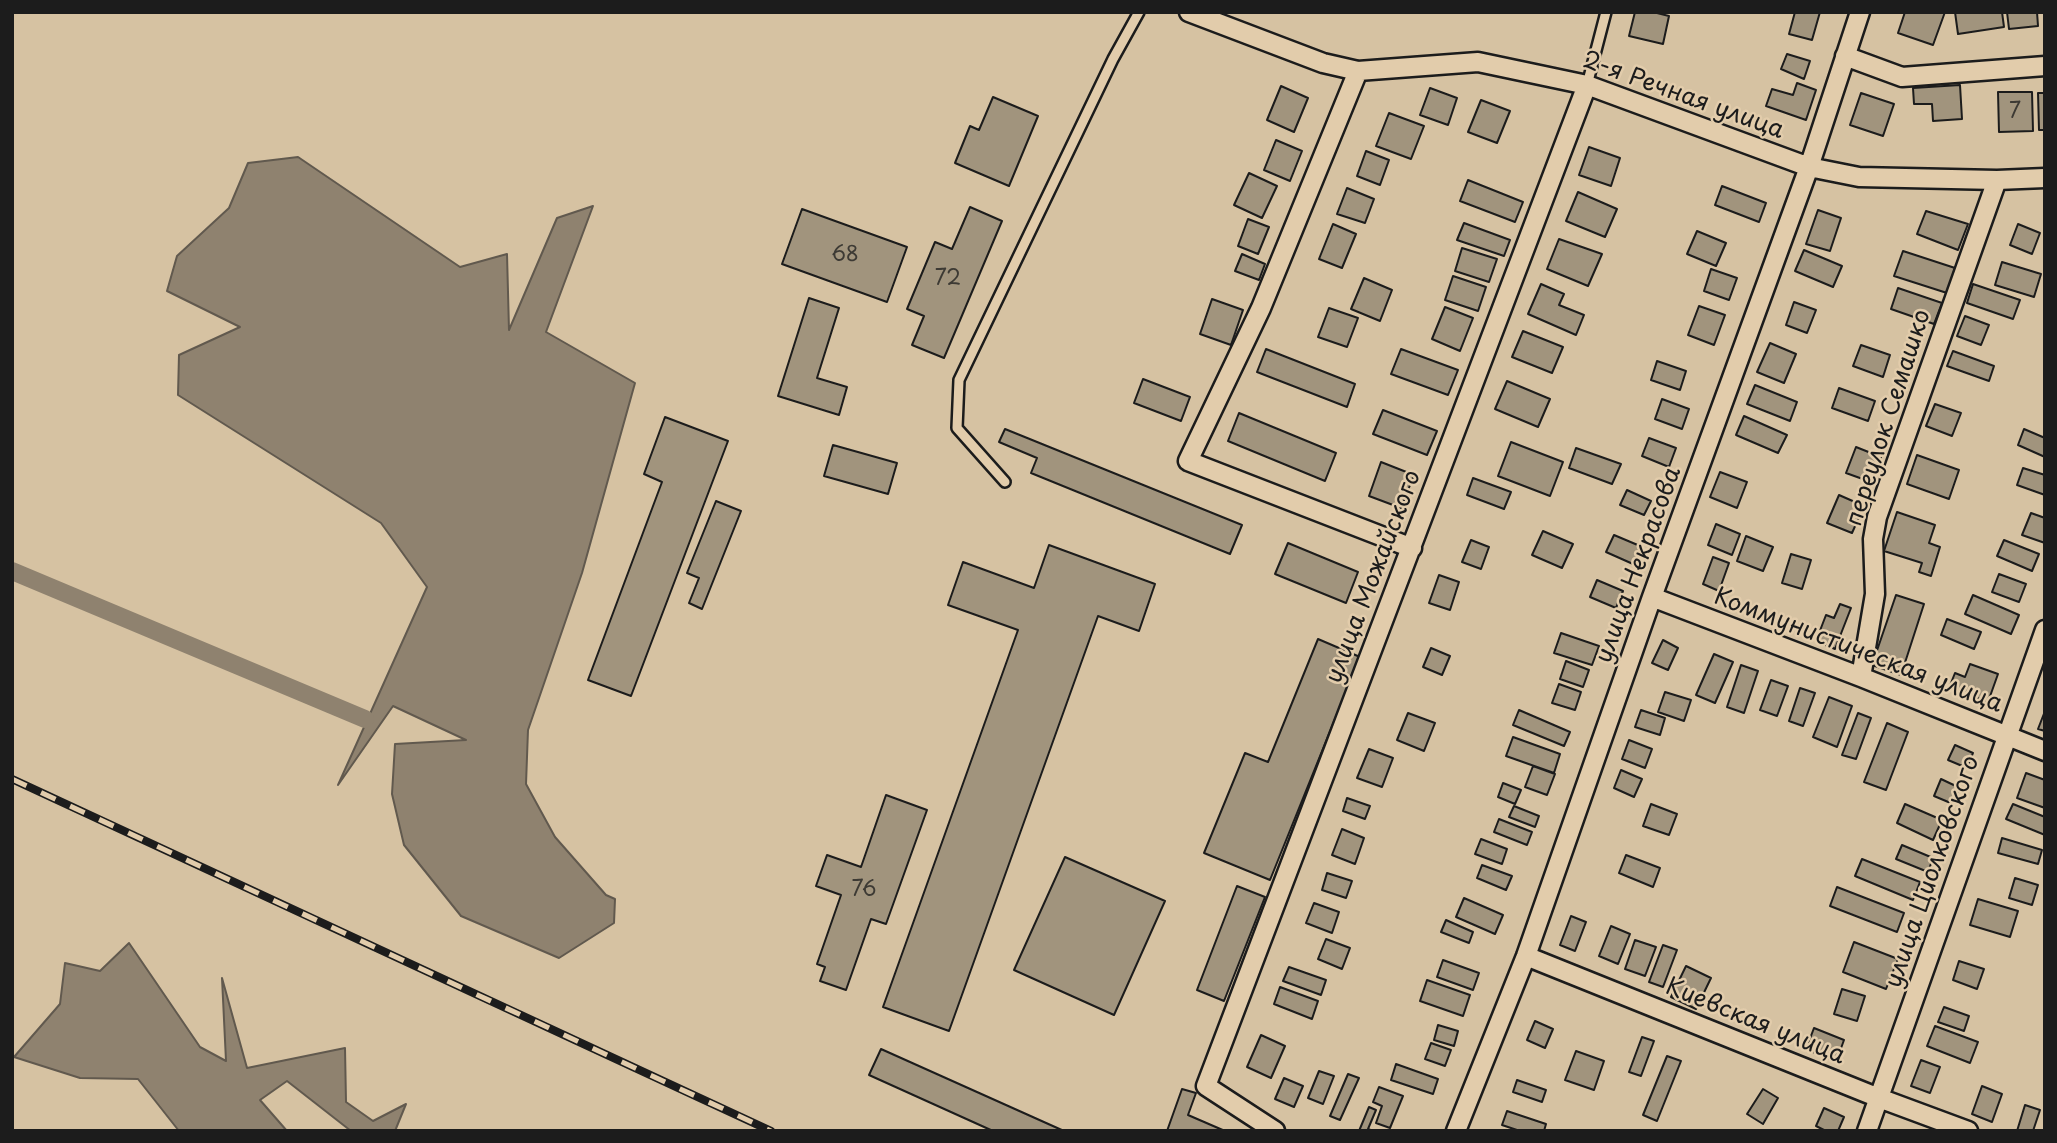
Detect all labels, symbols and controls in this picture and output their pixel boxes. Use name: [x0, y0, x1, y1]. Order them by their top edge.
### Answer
street label: 2-я Речная улица: [1578, 46, 1788, 146]
house number: 7: [2009, 99, 2021, 125]
house number: 68: [831, 242, 859, 268]
house number: 72: [935, 266, 961, 292]
street label: переулок Семашко: [1840, 306, 1938, 530]
street label: улица Некрасова: [1590, 463, 1688, 667]
street label: улица Можайского: [1320, 466, 1428, 688]
street label: Коммунистическая улица: [1710, 583, 2006, 719]
street label: улица Циолковского: [1880, 752, 1986, 992]
house number: 76: [852, 877, 876, 903]
street label: Киевская улица: [1661, 973, 1849, 1071]

